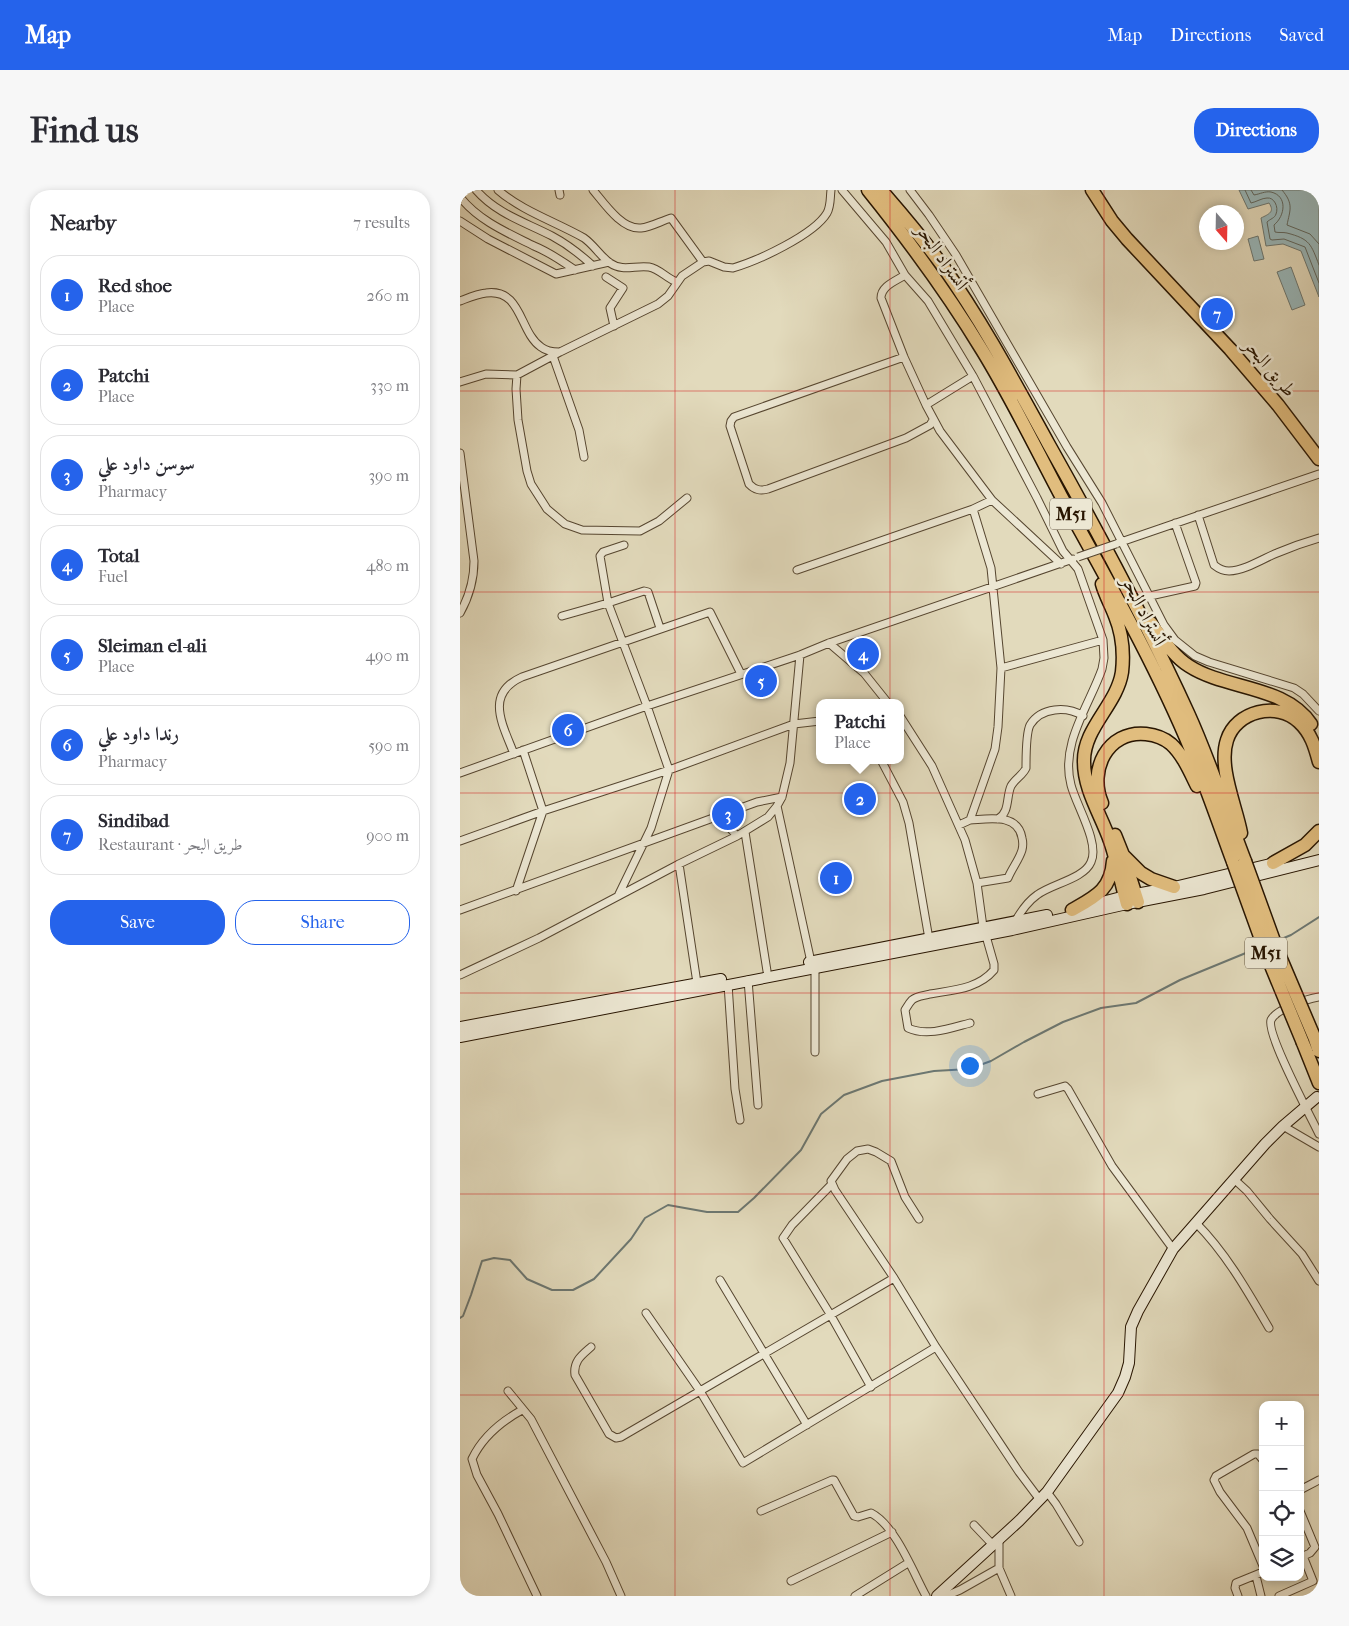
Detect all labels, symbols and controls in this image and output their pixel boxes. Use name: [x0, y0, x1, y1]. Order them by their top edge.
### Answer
text: Map: [25, 21, 71, 49]
text: Map: [1108, 25, 1142, 46]
text: Directions: [1170, 25, 1251, 46]
text: Saved: [1279, 25, 1324, 46]
button: Directions: [1194, 108, 1319, 153]
text: Find us: [30, 110, 139, 151]
north arrow: [1199, 205, 1244, 250]
text: Nearby: [50, 211, 116, 235]
text: 7 results: [353, 213, 410, 232]
street label: أتستراد البحر: [909, 217, 975, 295]
text: Red shoe: [98, 275, 172, 297]
text: 1: [64, 286, 70, 305]
text: 260 m: [367, 286, 409, 305]
pin: 7: [1201, 295, 1233, 333]
text: Place: [98, 297, 134, 316]
street label: طريق البحر: [1237, 333, 1301, 402]
text: Patchi: [98, 365, 149, 387]
text: 2: [63, 376, 71, 395]
text: 330 m: [370, 376, 409, 395]
text: Place: [98, 387, 134, 406]
text: سوسن داود علي: [98, 453, 195, 475]
text: 3: [64, 466, 70, 485]
text: 390 m: [368, 466, 409, 485]
text: Pharmacy: [98, 482, 167, 501]
road number: M51: [1050, 498, 1092, 529]
text: Total: [98, 545, 139, 567]
text: 4: [62, 556, 72, 575]
text: 480 m: [366, 556, 409, 575]
text: Fuel: [98, 567, 128, 586]
street label: أتستراد البحر: [1115, 570, 1173, 650]
text: Sleiman el-ali: [98, 635, 207, 657]
pin: 4: [847, 635, 879, 673]
text: 5: [64, 646, 70, 665]
text: 490 m: [366, 646, 409, 665]
text: Place: [98, 657, 134, 676]
pin: 5: [745, 662, 777, 700]
popup: [816, 699, 904, 764]
pin: 6: [552, 711, 584, 749]
text: Patchi: [834, 711, 886, 733]
text: رندا داود علي: [98, 723, 179, 745]
text: Place: [834, 733, 871, 752]
text: 6: [63, 736, 71, 755]
text: 590 m: [368, 736, 409, 755]
text: Pharmacy: [98, 752, 167, 771]
pin: 2: [844, 780, 876, 818]
pin: 3: [712, 795, 744, 833]
text: Sindibad: [98, 810, 169, 832]
text: 7: [63, 826, 71, 845]
text: 900 m: [366, 826, 409, 845]
text: Restaurant · طريق البحر: [98, 835, 243, 854]
pin: 1: [820, 859, 852, 897]
button: Save: [50, 900, 225, 945]
button: Share: [235, 900, 410, 945]
road number: M51: [1245, 938, 1287, 968]
your location: [957, 1053, 983, 1079]
map controls: [1259, 1401, 1304, 1581]
button: +: [1259, 1401, 1304, 1446]
button: −: [1259, 1446, 1304, 1491]
button: locate: [1259, 1491, 1304, 1536]
button: layers: [1259, 1536, 1304, 1581]

